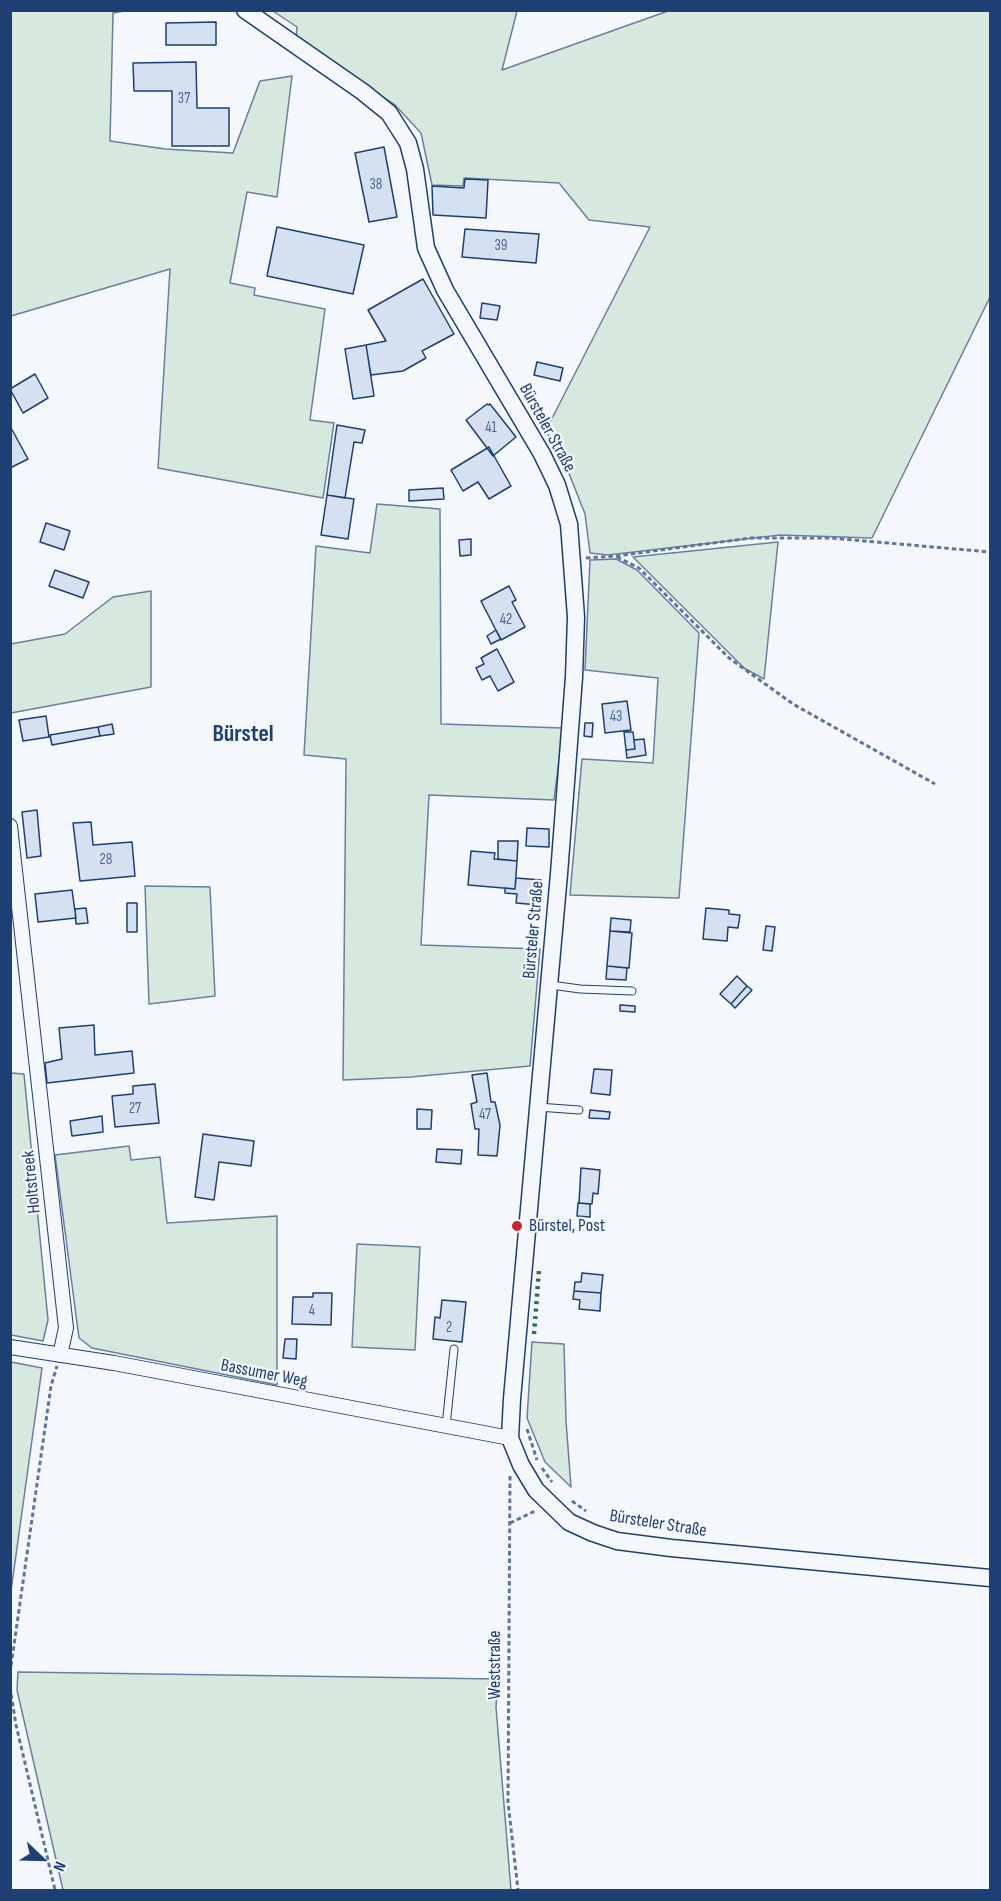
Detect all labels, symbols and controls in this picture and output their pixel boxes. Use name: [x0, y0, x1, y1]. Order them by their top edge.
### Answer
house number: 37: [178, 90, 190, 108]
house number: 38: [370, 176, 382, 194]
house number: 39: [495, 237, 507, 255]
street label: Bürsteler Straße: [514, 380, 580, 476]
house number: 41: [485, 419, 497, 437]
house number: 42: [500, 611, 512, 629]
house number: 43: [610, 708, 622, 726]
district label: Bürstel: [212, 721, 274, 749]
house number: 28: [100, 851, 112, 869]
street label: Bürsteler Straße: [519, 880, 549, 980]
house number: 27: [129, 1100, 141, 1118]
house number: 47: [479, 1106, 491, 1124]
street label: Holtstreek: [18, 1149, 46, 1215]
place label: Bürstel, Post: [529, 1215, 605, 1237]
marker: Bürstel, Post: [510, 1219, 524, 1233]
house number: 4: [309, 1302, 315, 1320]
house number: 2: [446, 1319, 452, 1337]
street label: Bassumer Weg: [219, 1355, 309, 1393]
street label: Bürsteler Straße: [608, 1506, 708, 1542]
street label: Weststraße: [484, 1630, 506, 1700]
north arrow: [12, 1829, 72, 1889]
text: N: [49, 1859, 69, 1874]

